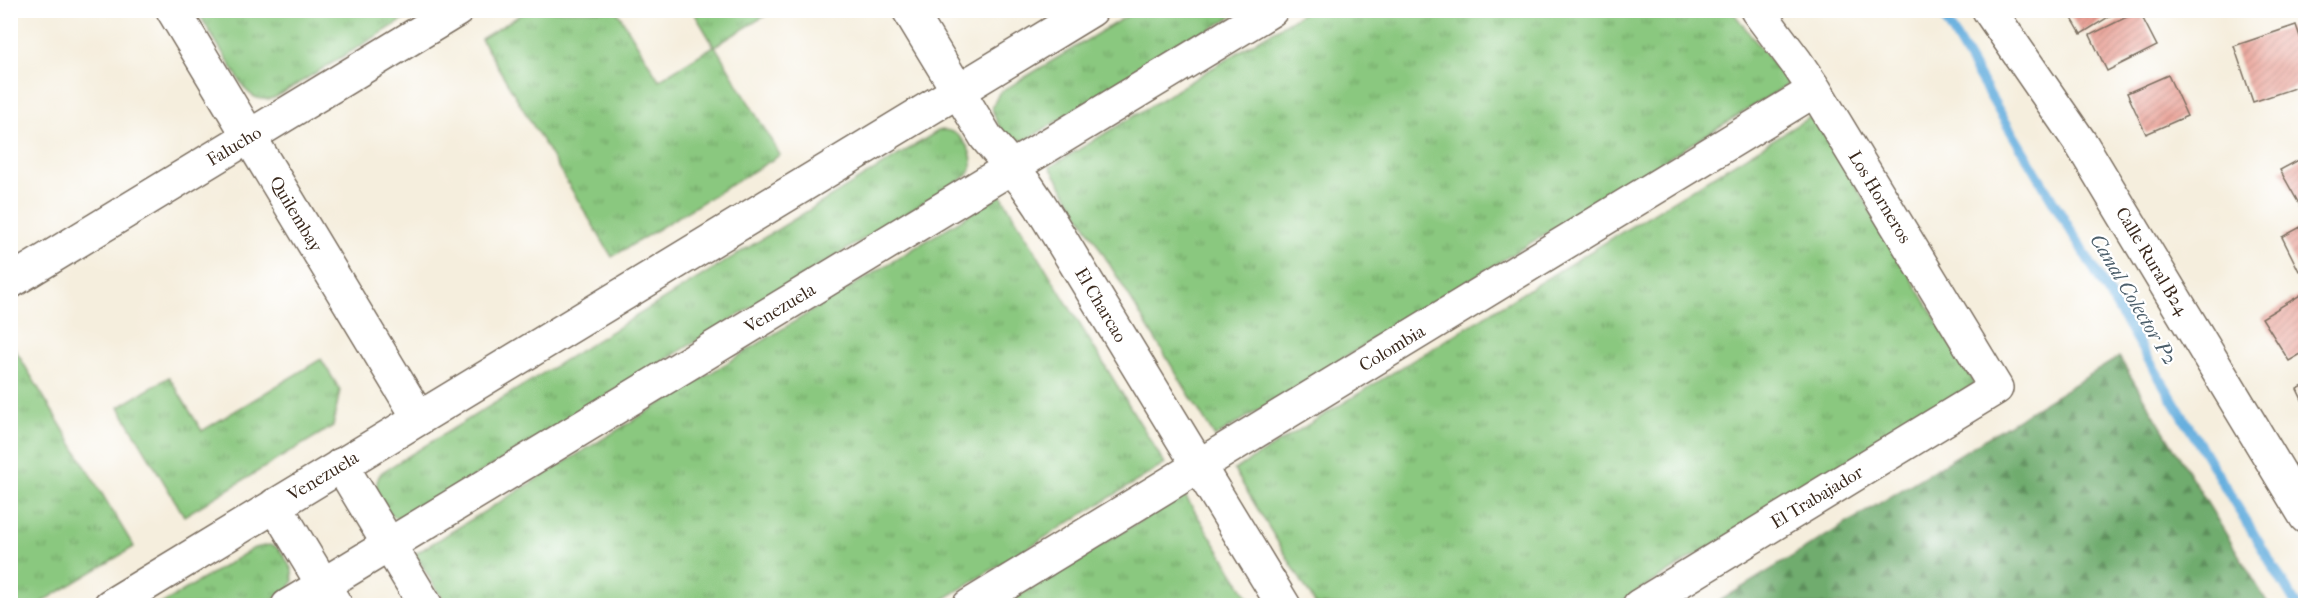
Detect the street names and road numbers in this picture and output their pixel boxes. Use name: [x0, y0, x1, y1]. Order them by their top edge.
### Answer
street label: Falucho: [203, 122, 265, 171]
street label: Los Horneros: [1844, 147, 1915, 247]
street label: Quilembay: [265, 172, 327, 257]
street label: Calle Rural B24: [2111, 203, 2192, 319]
street label: El Charcao: [1070, 264, 1131, 346]
street label: Venezuela: [740, 279, 820, 338]
street label: Colombia: [1356, 320, 1429, 376]
street label: Venezuela: [283, 447, 363, 506]
street label: El Trabajador: [1767, 462, 1867, 533]

